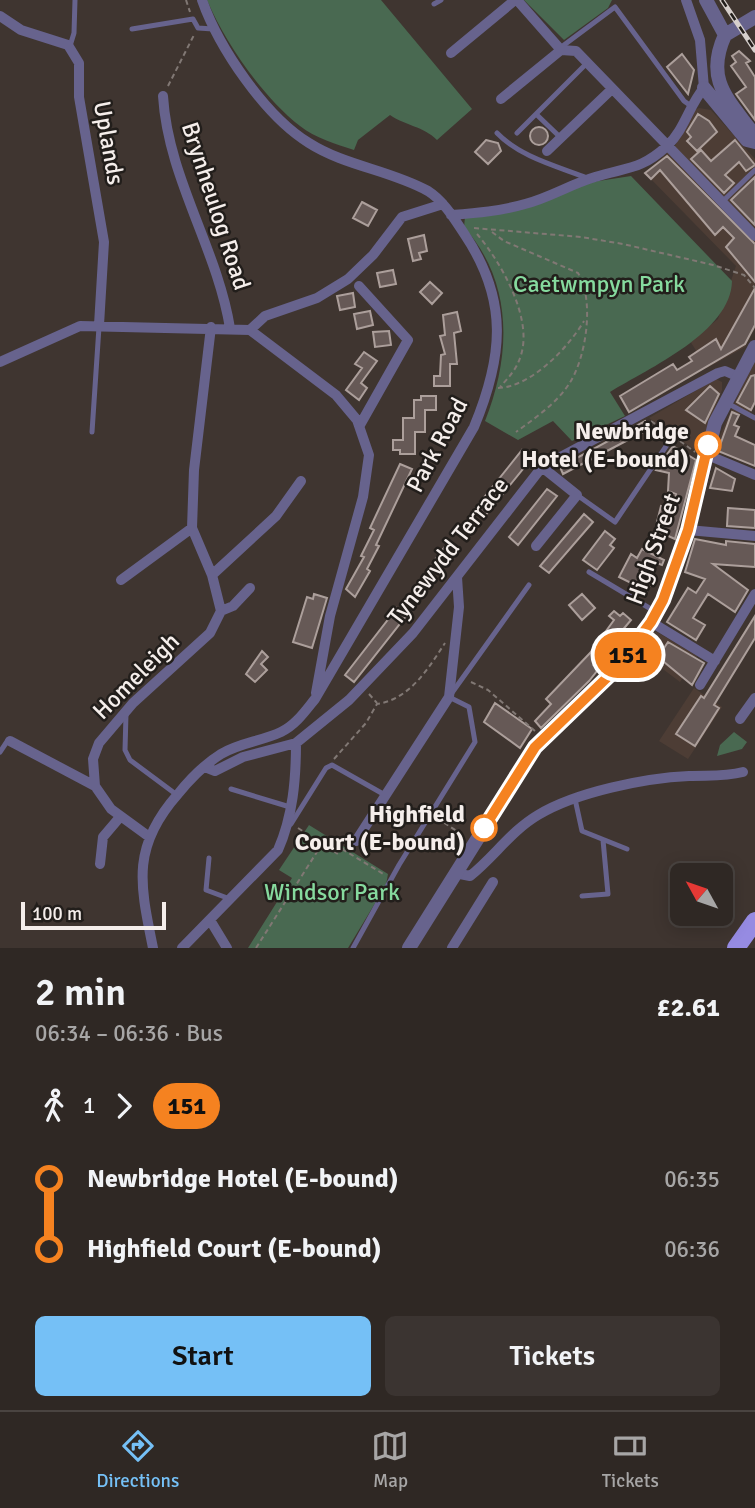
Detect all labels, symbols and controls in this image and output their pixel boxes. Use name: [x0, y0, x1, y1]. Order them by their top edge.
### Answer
street label: Uplands: [87, 99, 131, 187]
street label: Brynheulog Road: [175, 118, 257, 294]
park label: Caetwmpyn Park: [513, 269, 685, 299]
street label: Park Road: [400, 393, 474, 497]
place label: Newbridge Hotel (E-bound): [521, 416, 689, 474]
marker: Newbridge Hotel (E-bound): [695, 432, 721, 458]
street label: Tynewydd Terrace: [381, 471, 515, 631]
street label: High Street: [619, 489, 687, 609]
street label: Homeleigh: [86, 626, 186, 726]
line badge: 151: [588, 632, 668, 678]
text: 151: [609, 640, 647, 670]
place label: Highfield Court (E-bound): [295, 799, 465, 857]
marker: Highfield Court (E-bound): [471, 815, 497, 841]
north arrow: [670, 863, 733, 926]
map controls: [670, 863, 733, 926]
park label: Windsor Park: [264, 877, 400, 907]
scale bar: [21, 899, 166, 931]
text: 100 m: [32, 902, 82, 926]
text: 2 min: [35, 969, 126, 1016]
text: £2.61: [656, 992, 720, 1024]
text: 06:34 – 06:36 · Bus: [35, 1019, 223, 1048]
icon: walk: [35, 1087, 73, 1125]
icon: forward: [105, 1087, 143, 1125]
text: 1: [83, 1091, 95, 1120]
text: 151: [167, 1091, 206, 1121]
text: Newbridge Hotel (E-bound): [87, 1163, 398, 1195]
text: 06:35: [664, 1165, 720, 1194]
text: Highfield Court (E-bound): [87, 1233, 381, 1265]
text: 06:36: [664, 1235, 720, 1264]
button: Start: [35, 1316, 371, 1396]
button: Tickets: [385, 1316, 720, 1396]
tab: Directions: [96, 1427, 179, 1493]
tab: Map: [371, 1427, 409, 1493]
tab: Tickets: [602, 1427, 659, 1493]

